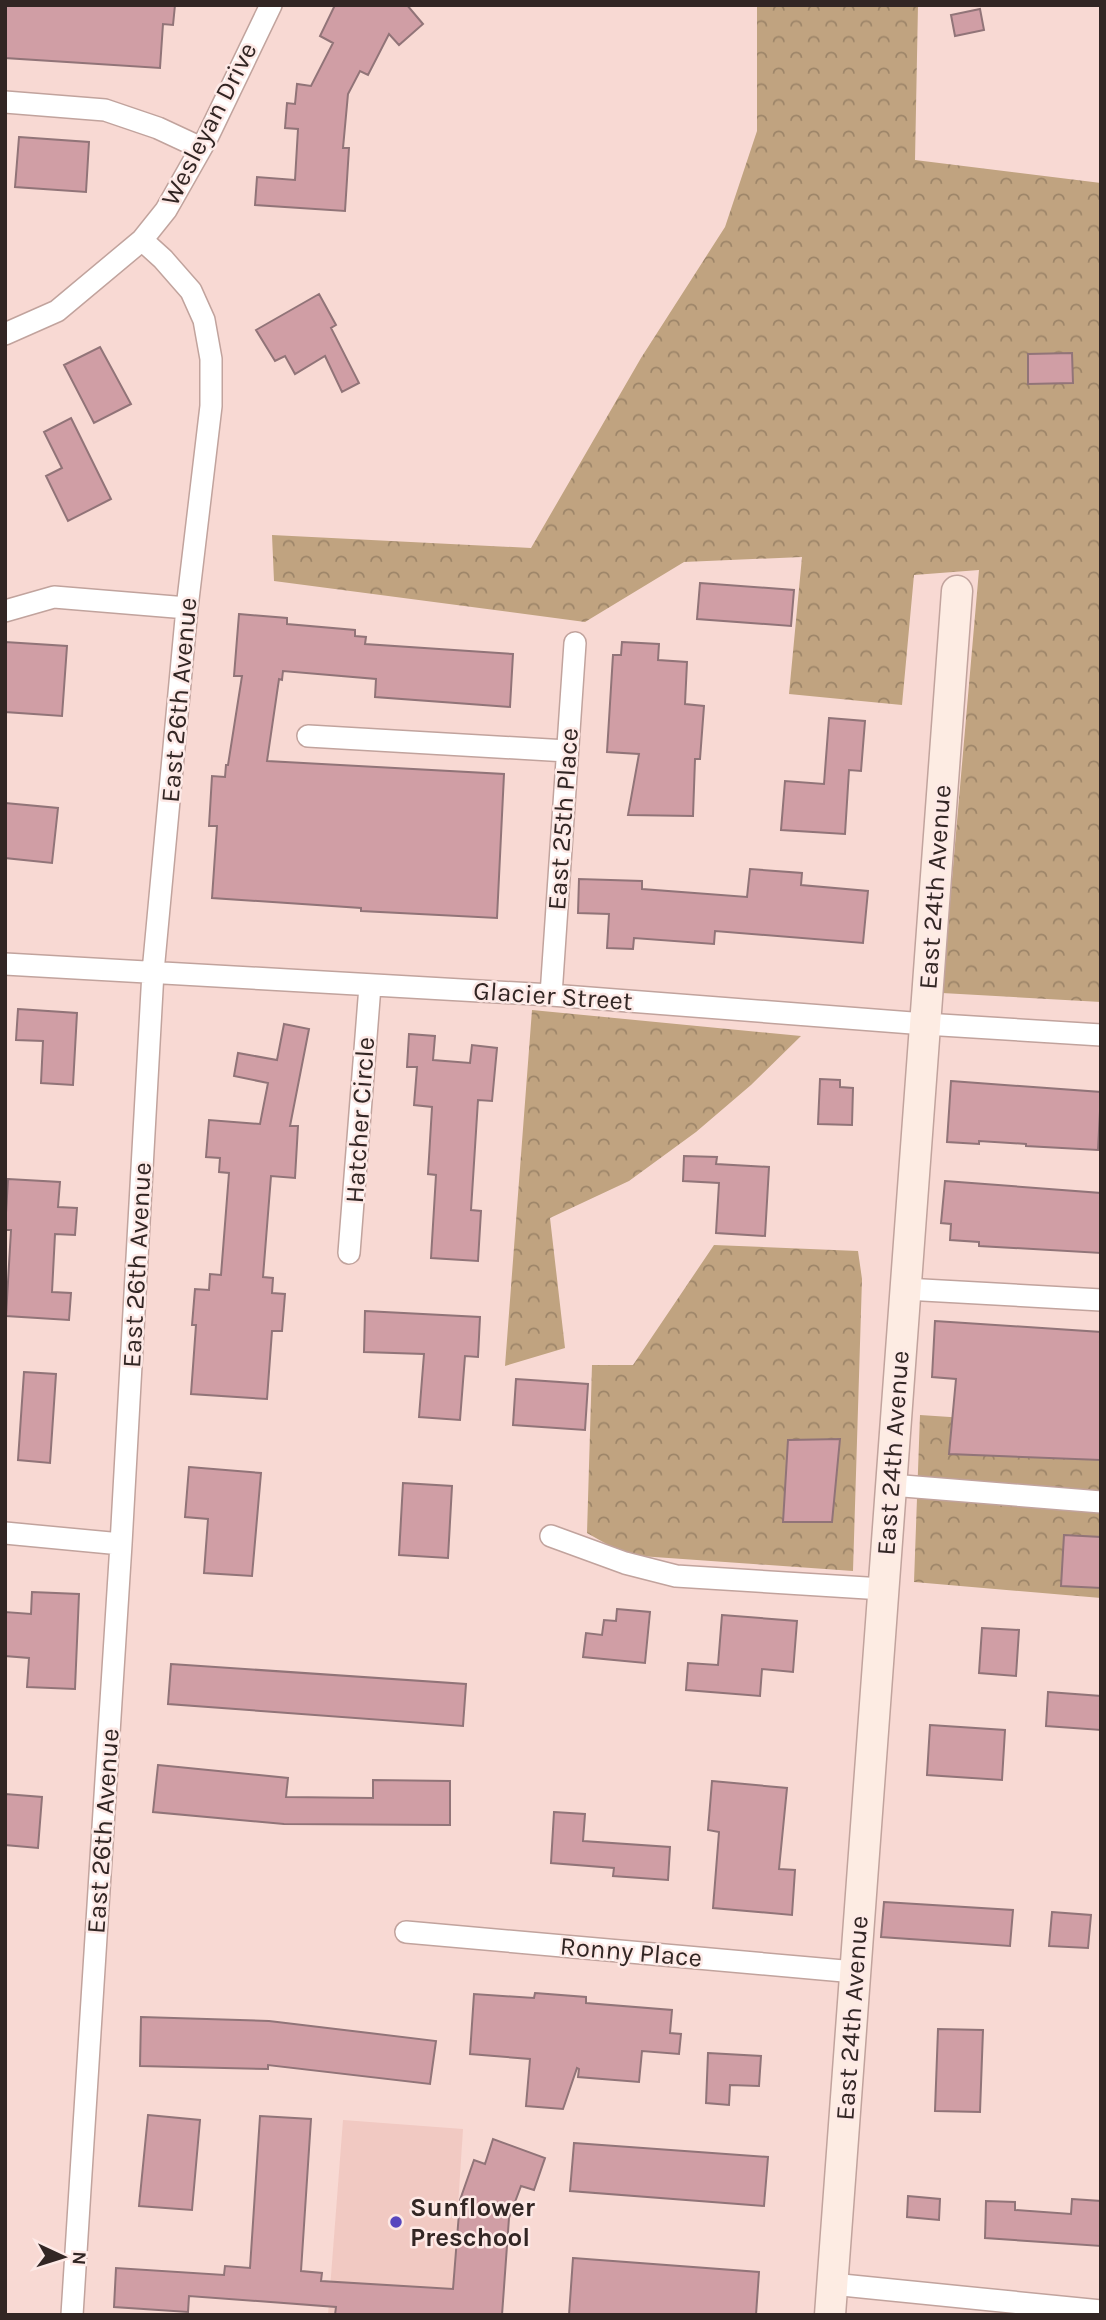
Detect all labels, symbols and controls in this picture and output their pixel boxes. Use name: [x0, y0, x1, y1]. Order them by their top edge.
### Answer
street label: Wesleyan Drive: [155, 37, 263, 211]
street label: East 26th Avenue: [155, 596, 203, 804]
street label: East 25th Place: [541, 727, 585, 911]
street label: East 24th Avenue: [912, 783, 958, 991]
street label: Glacier Street: [472, 975, 634, 1017]
street label: Hatcher Circle: [339, 1036, 381, 1204]
street label: East 26th Avenue: [116, 1161, 158, 1369]
street label: East 24th Avenue: [870, 1349, 916, 1557]
street label: East 26th Avenue: [80, 1727, 126, 1935]
street label: East 24th Avenue: [829, 1914, 875, 2122]
street label: Ronny Place: [559, 1930, 703, 1974]
place label: Sunflower Preschool: [410, 2192, 536, 2253]
marker: Sunflower Preschool: [388, 2214, 404, 2230]
north arrow: [28, 2222, 98, 2292]
text: N: [68, 2251, 90, 2266]

